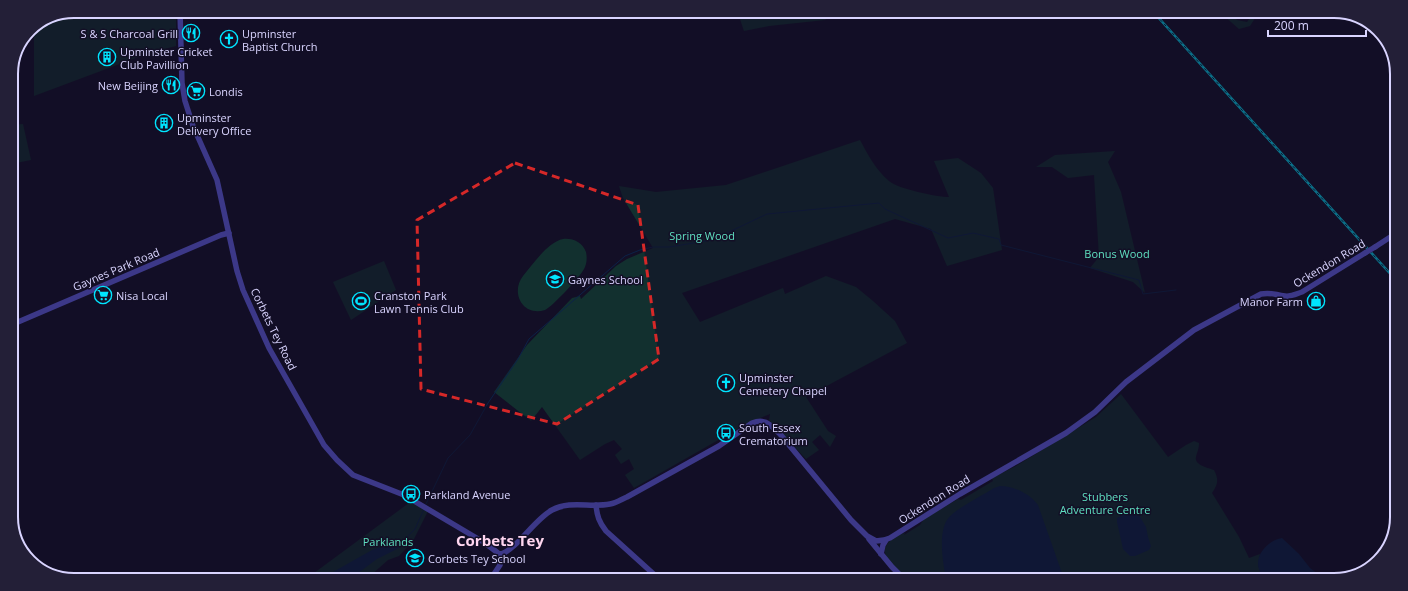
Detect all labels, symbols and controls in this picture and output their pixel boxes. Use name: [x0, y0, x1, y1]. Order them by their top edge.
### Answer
scale bar: [1268, 12, 1366, 38]
text: 200 m: [1274, 17, 1309, 34]
restaurant icon: S & S Charcoal Grill: [181, 23, 201, 43]
place label: S & S Charcoal Grill: [81, 26, 178, 41]
place label: Upminster Baptist Church: [242, 26, 318, 54]
church icon: Upminster Baptist Church: [219, 29, 239, 49]
place label: Upminster Cricket Club Pavillion: [120, 44, 213, 72]
building icon: Upminster Cricket Club Pavillion: [97, 47, 117, 67]
restaurant icon: New Beijing: [161, 75, 181, 95]
place label: New Beijing: [98, 78, 158, 93]
supermarket icon: Londis: [186, 81, 206, 101]
place label: Londis: [209, 84, 243, 99]
place label: Upminster Delivery Office: [177, 110, 251, 138]
building icon: Upminster Delivery Office: [154, 113, 174, 133]
park label: Spring Wood: [669, 228, 735, 243]
street label: Ockendon Road: [1290, 236, 1368, 290]
street label: Gaynes Park Road: [70, 244, 162, 294]
park label: Bonus Wood: [1084, 246, 1150, 261]
school or university icon: Gaynes School: [545, 269, 565, 289]
place label: Gaynes School: [568, 272, 643, 287]
supermarket icon: Nisa Local: [93, 285, 113, 305]
street label: Corbets Tey Road: [248, 285, 300, 373]
place label: Nisa Local: [116, 288, 168, 303]
place label: Cranston Park Lawn Tennis Club: [374, 288, 464, 316]
sports icon: Cranston Park Lawn Tennis Club: [351, 291, 371, 311]
shop icon: Manor Farm: [1306, 291, 1326, 311]
place label: Manor Farm: [1240, 294, 1303, 309]
place label: Upminster Cemetery Chapel: [739, 370, 827, 398]
church icon: Upminster Cemetery Chapel: [716, 373, 736, 393]
place label: South Essex Crematorium: [739, 420, 808, 448]
bus stop icon: South Essex Crematorium: [716, 423, 736, 443]
street label: Ockendon Road: [895, 471, 973, 527]
bus stop icon: Parkland Avenue: [401, 484, 421, 504]
place label: Parkland Avenue: [424, 487, 511, 502]
park label: Stubbers Adventure Centre: [1060, 489, 1150, 517]
district label: Corbets Tey: [456, 530, 544, 550]
park label: Parklands: [363, 534, 413, 549]
school or university icon: Corbets Tey School: [405, 548, 425, 568]
place label: Corbets Tey School: [428, 551, 526, 566]

